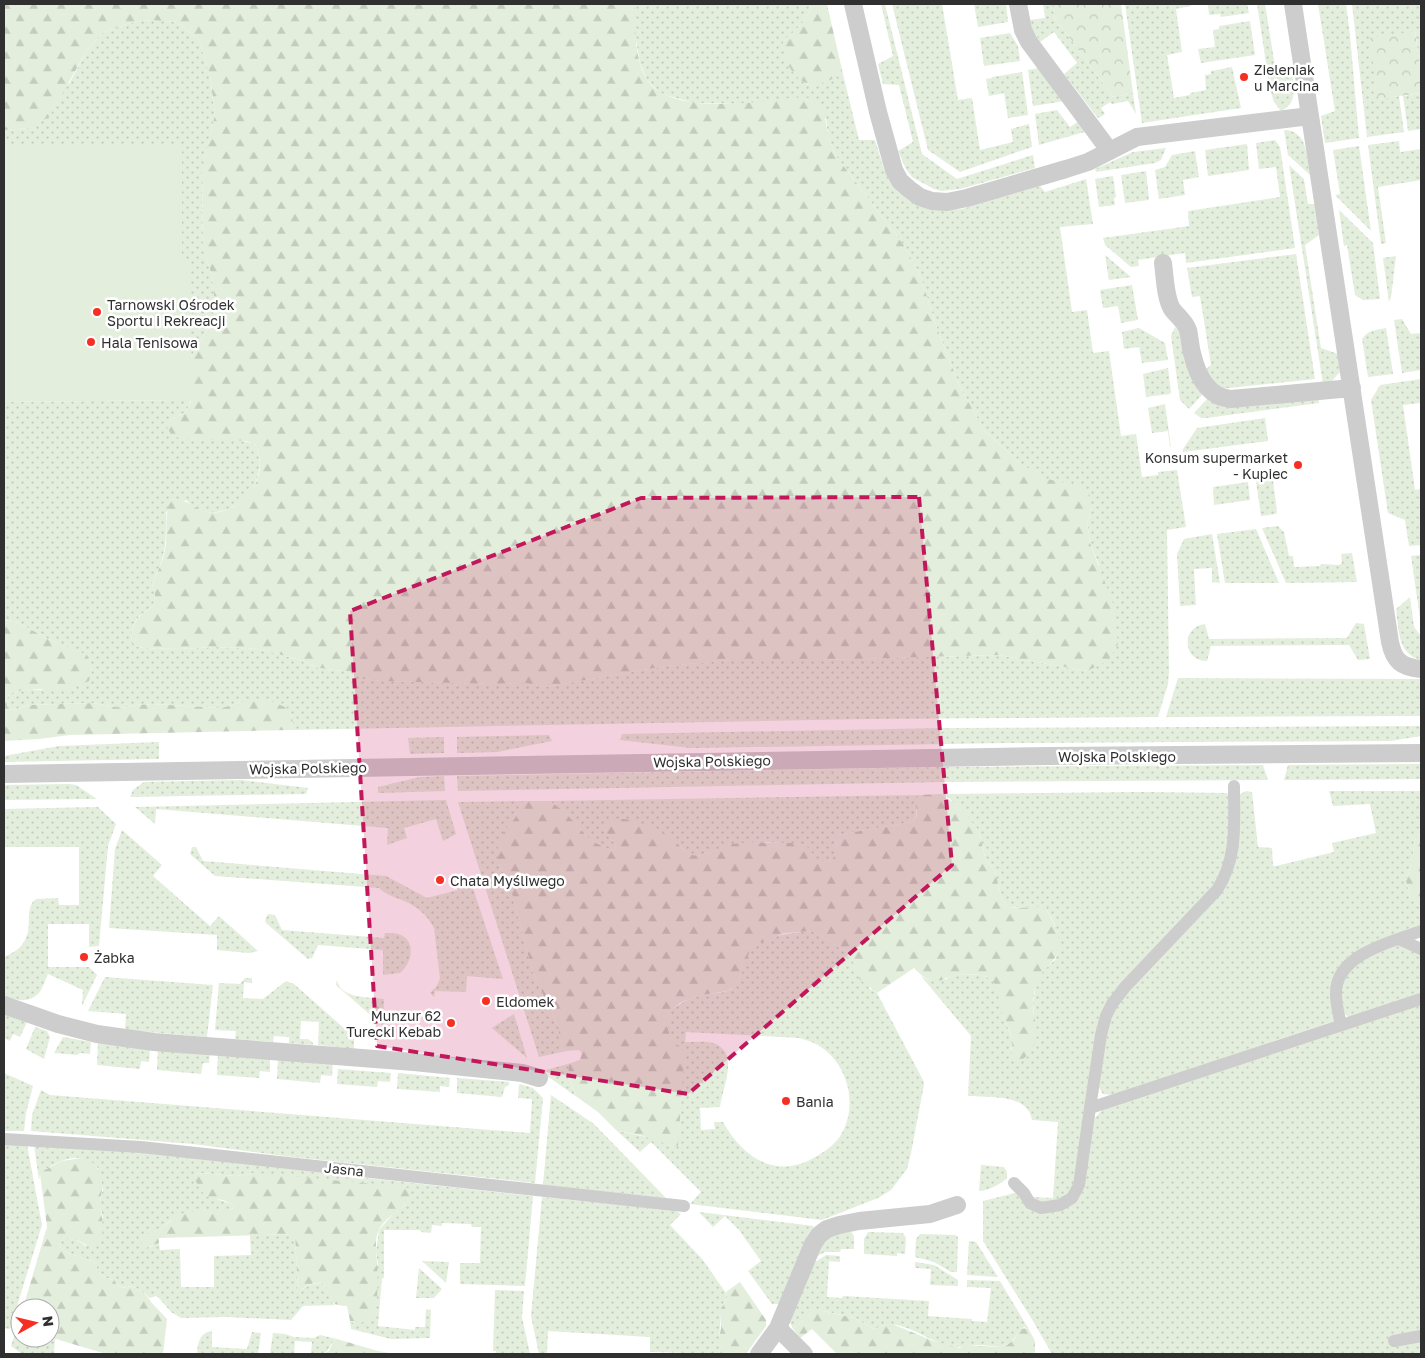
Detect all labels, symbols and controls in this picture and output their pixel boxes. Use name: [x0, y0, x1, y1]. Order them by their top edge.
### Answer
place label: Zieleniak u Marcina: [1254, 61, 1319, 94]
marker: Zieleniak u Marcina: [1238, 71, 1250, 83]
place label: Tarnowski Ośrodek Sportu i Rekreacji: [107, 296, 235, 329]
marker: Tarnowski Ośrodek Sportu i Rekreacji: [91, 306, 103, 318]
place label: Hala Tenisowa: [101, 334, 198, 351]
marker: Hala Tenisowa: [85, 336, 97, 348]
place label: Konsum supermarket - Kupiec: [1145, 449, 1288, 482]
marker: Konsum supermarket - Kupiec: [1292, 459, 1304, 471]
street label: Wojska Polskiego: [1058, 748, 1176, 765]
street label: Wojska Polskiego: [653, 751, 771, 771]
street label: Wojska Polskiego: [249, 758, 367, 778]
place label: Chata Myśliwego: [450, 872, 565, 889]
marker: Chata Myśliwego: [434, 874, 446, 886]
place label: Żabka: [94, 949, 135, 966]
marker: Żabka: [78, 951, 90, 963]
place label: Eldomek: [496, 993, 554, 1010]
marker: Eldomek: [480, 995, 492, 1007]
place label: Munzur 62 Turecki Kebab: [346, 1007, 441, 1040]
marker: Munzur 62 Turecki Kebab: [445, 1017, 457, 1029]
place label: Bania: [796, 1093, 834, 1110]
marker: Bania: [780, 1095, 792, 1107]
street label: Jasna: [323, 1158, 365, 1180]
north arrow: [10, 1298, 60, 1348]
text: N: [39, 1315, 58, 1328]

